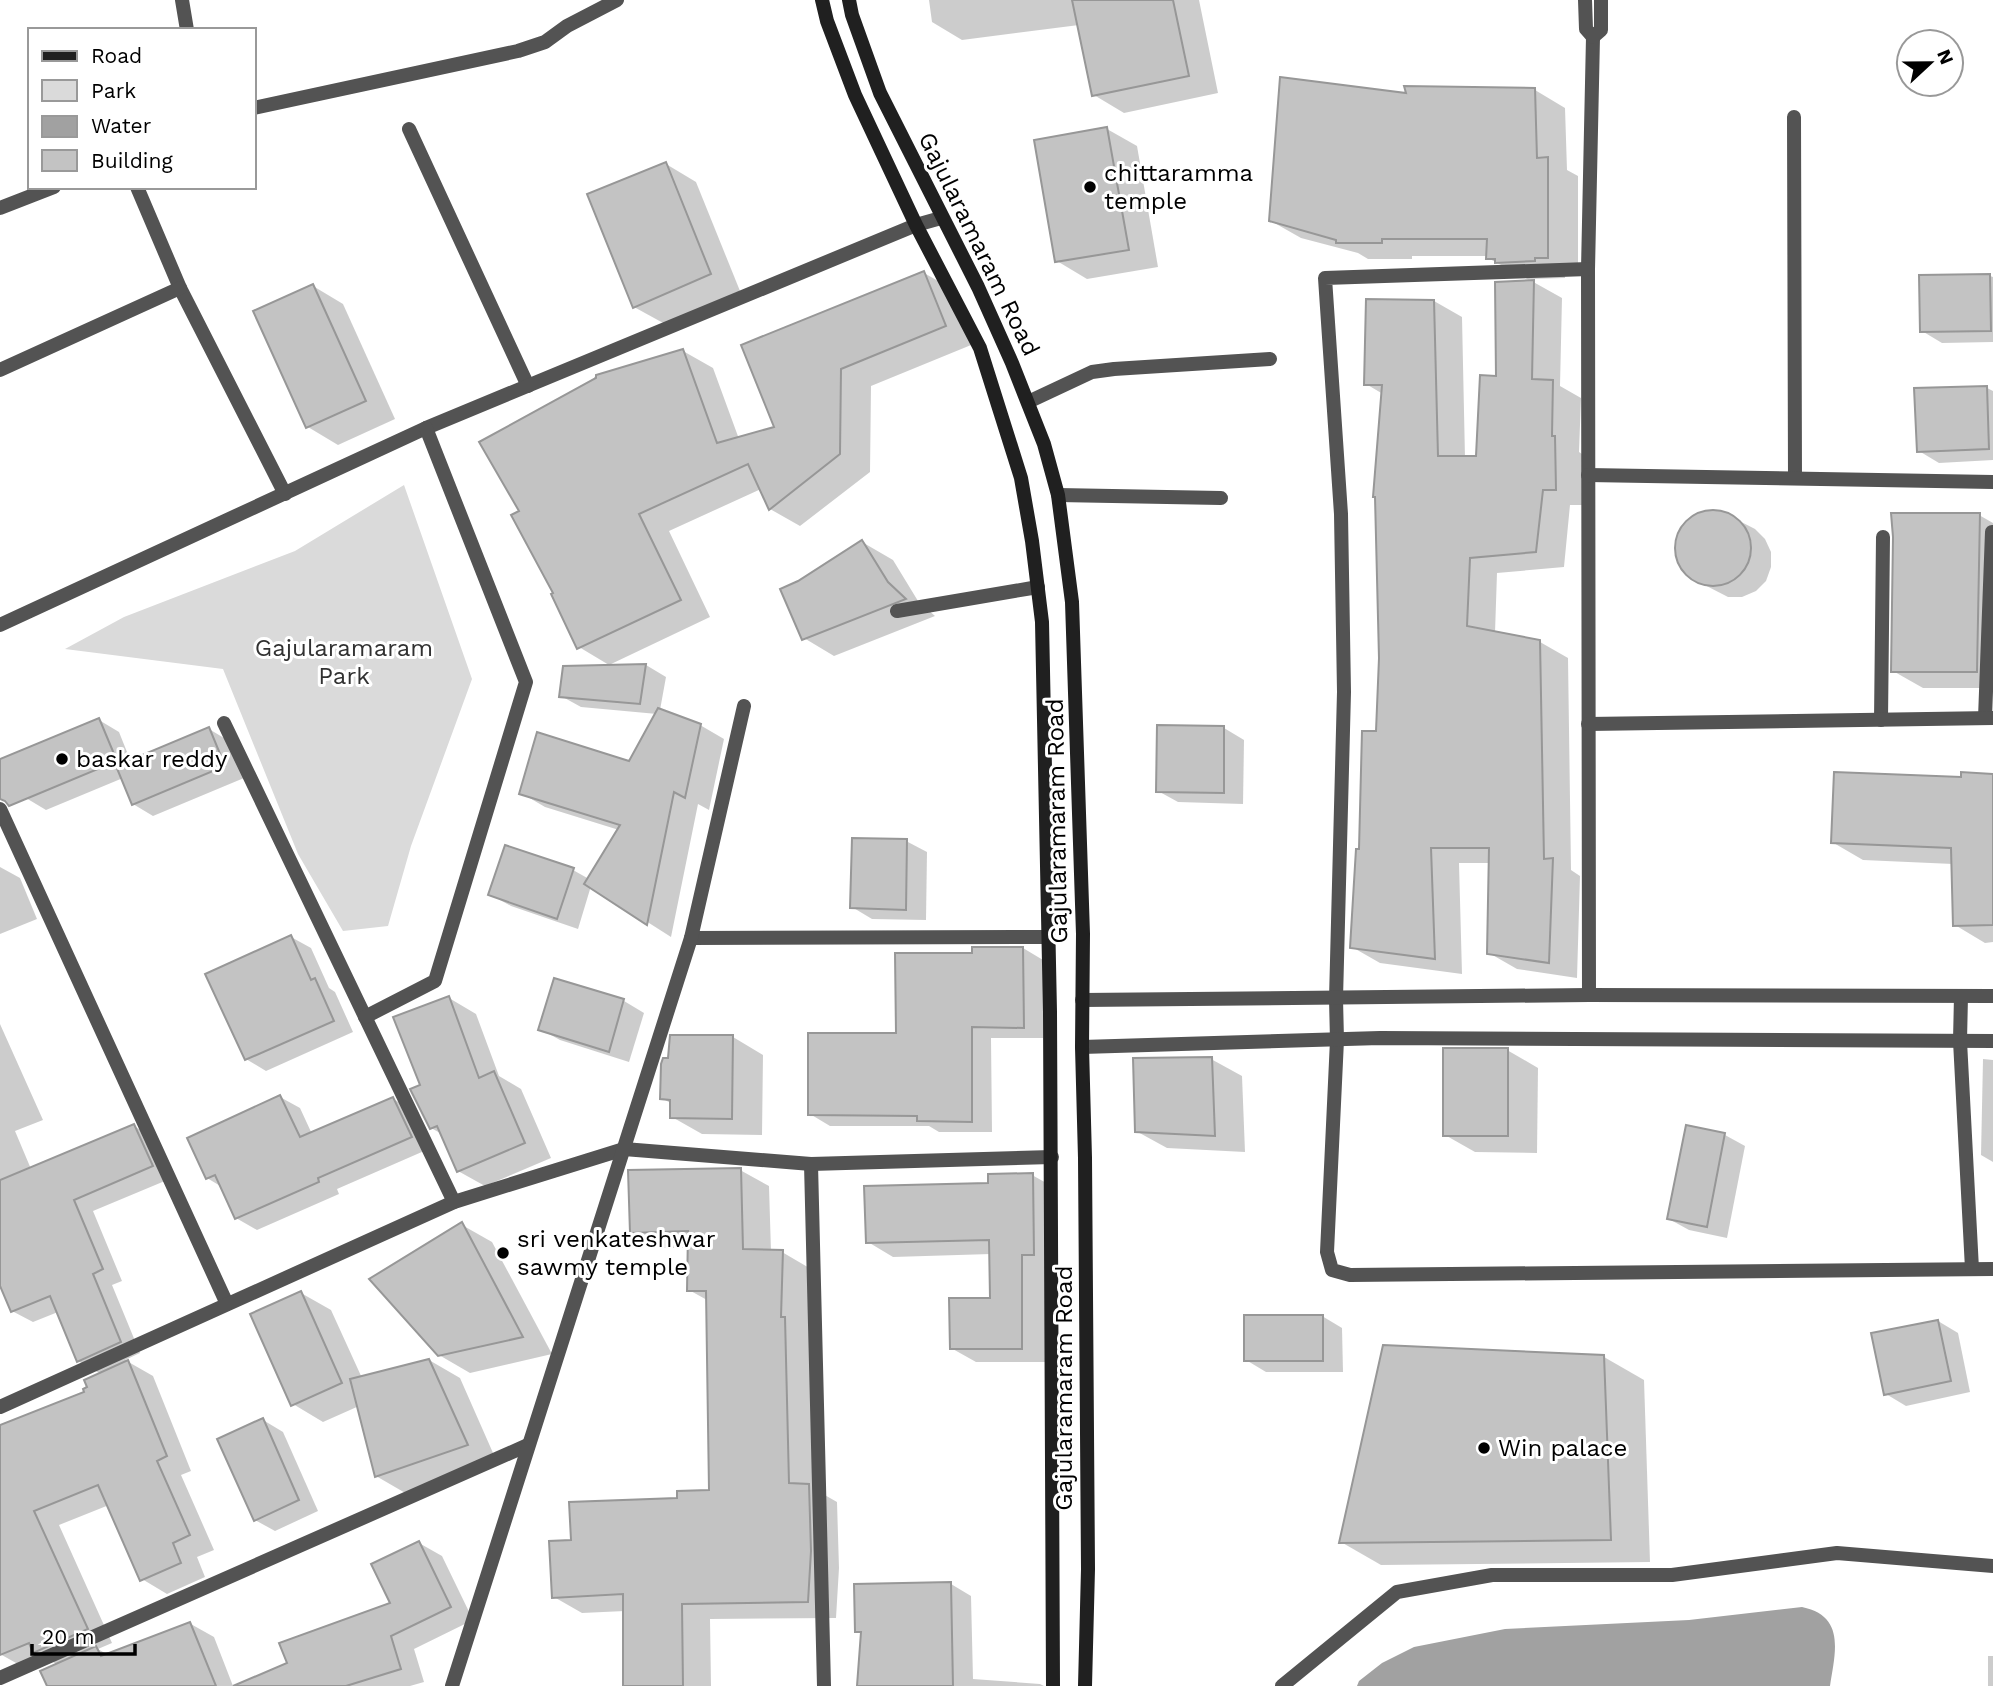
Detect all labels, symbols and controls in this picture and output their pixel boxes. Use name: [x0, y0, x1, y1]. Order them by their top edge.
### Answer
legend: [28, 28, 256, 189]
north arrow: [1895, 28, 1965, 98]
text: Road: [91, 43, 142, 68]
text: N: [1932, 46, 1959, 68]
text: Park: [91, 78, 136, 103]
text: Water: [91, 113, 152, 138]
street label: Gajularamaram Road: [913, 128, 1045, 360]
text: Building: [91, 148, 173, 173]
place label: chittaramma temple: [1104, 159, 1253, 215]
marker: chittaramma temple: [1082, 179, 1098, 195]
park label: Gajularamaram Park: [255, 634, 433, 690]
street label: Gajularamaram Road: [1041, 698, 1073, 944]
place label: baskar reddy: [76, 745, 228, 773]
marker: baskar reddy: [54, 751, 70, 767]
place label: sri venkateshwar sawmy temple: [517, 1225, 716, 1281]
marker: sri venkateshwar sawmy temple: [495, 1245, 511, 1261]
street label: Gajularamaram Road: [1050, 1265, 1078, 1511]
place label: Win palace: [1498, 1434, 1627, 1462]
marker: Win palace: [1476, 1440, 1492, 1456]
scale bar: [32, 1612, 135, 1656]
text: 20 m: [42, 1624, 94, 1649]

